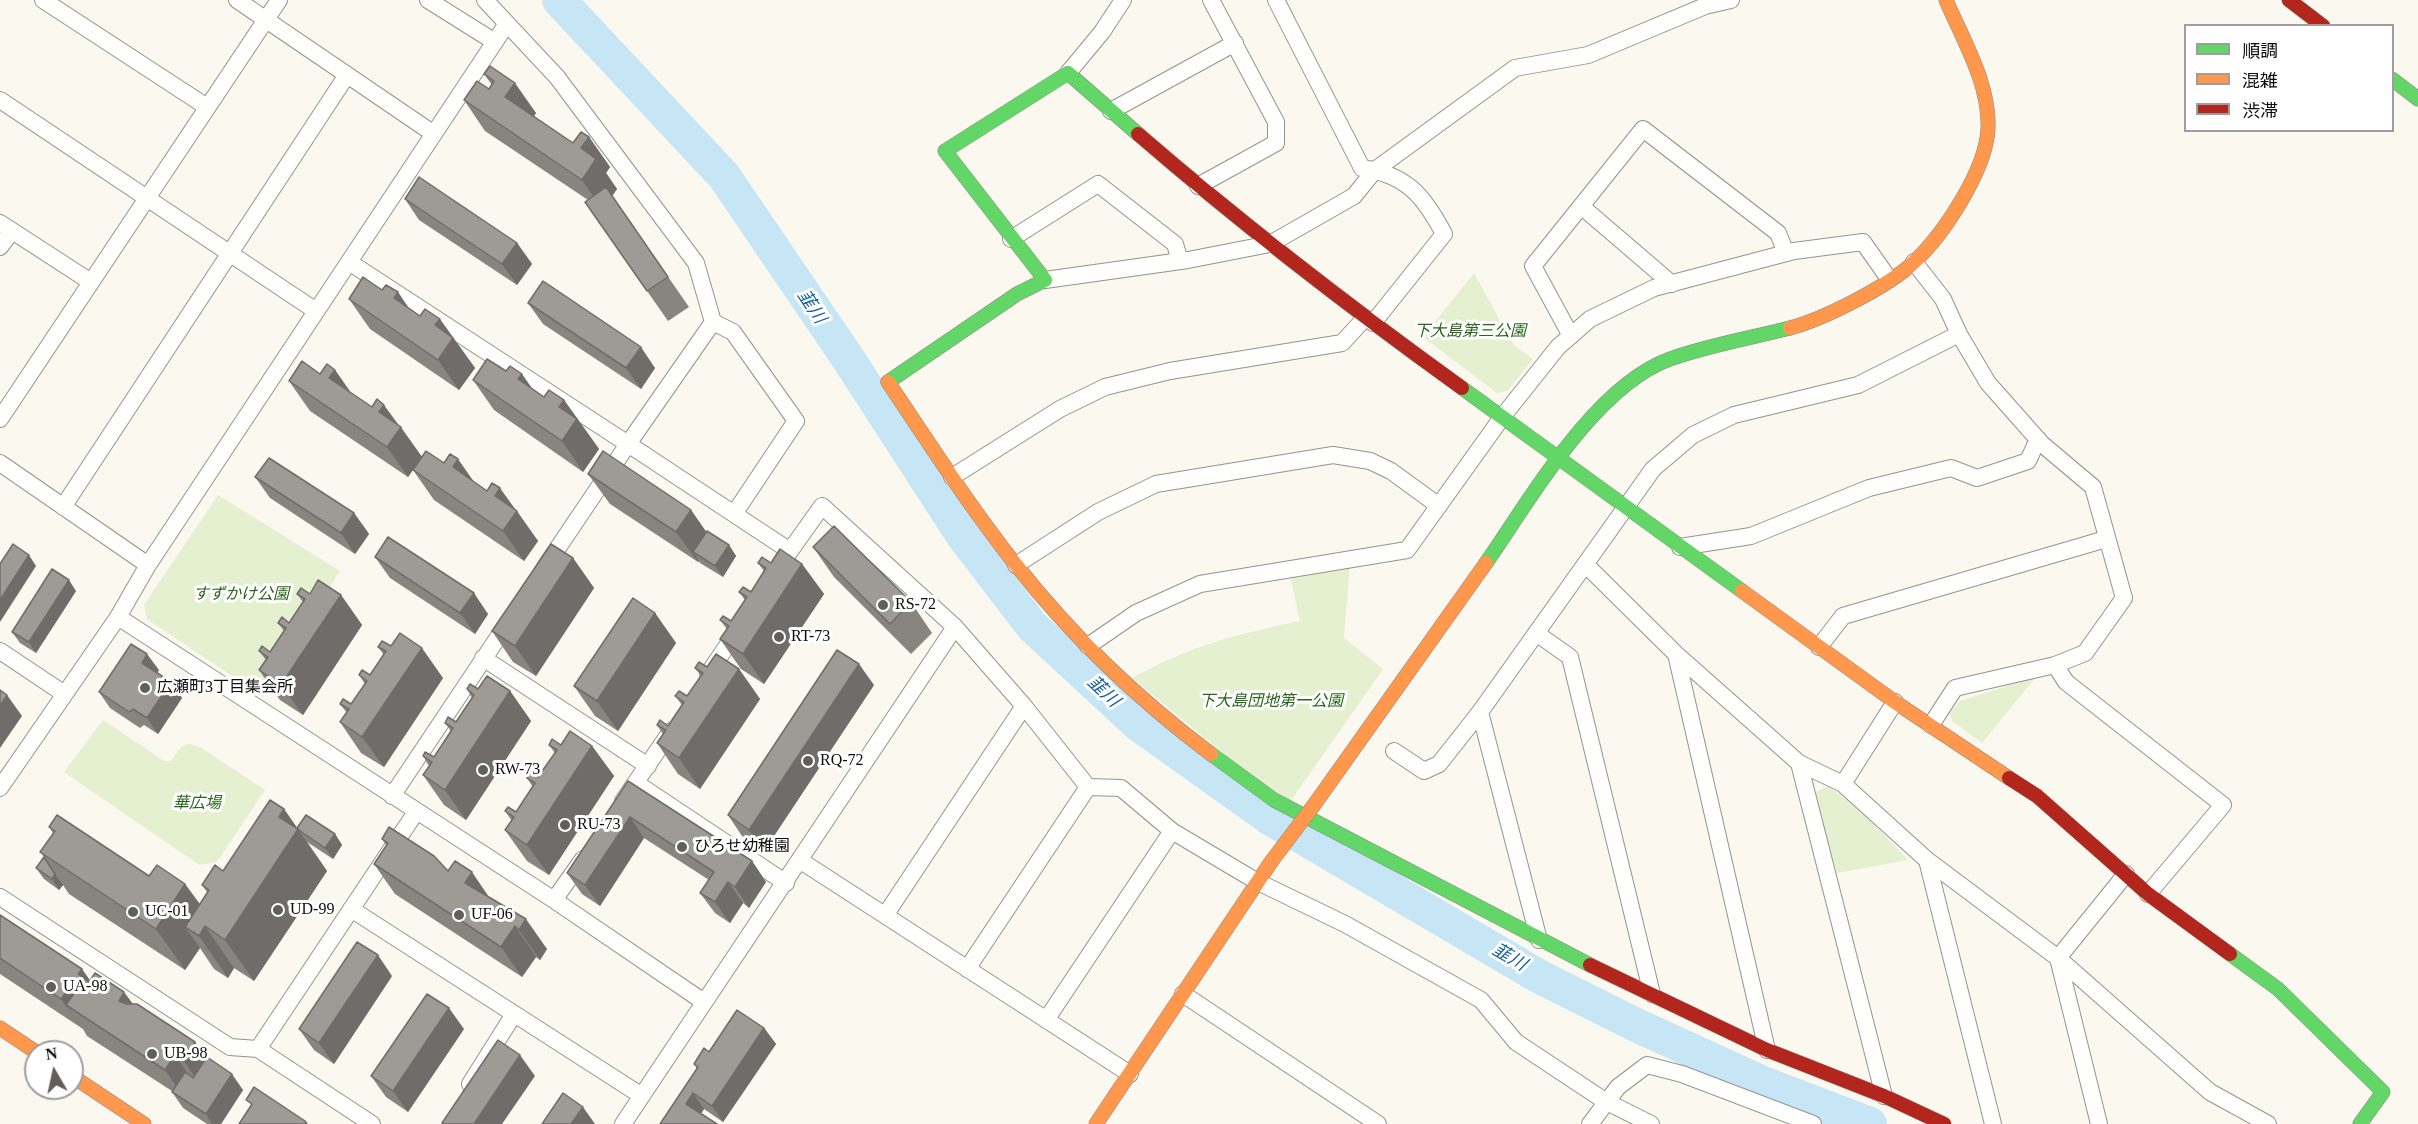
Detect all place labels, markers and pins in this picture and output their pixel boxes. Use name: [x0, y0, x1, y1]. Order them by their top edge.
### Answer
place label: RS-72: [895, 595, 936, 615]
marker: RS-72: [876, 598, 890, 612]
place label: RT-73: [791, 627, 830, 647]
marker: RT-73: [772, 630, 786, 644]
place label: 広瀬町3丁目集会所: [157, 678, 293, 698]
marker: 広瀬町3丁目集会所: [138, 681, 152, 695]
place label: RQ-72: [820, 751, 864, 771]
marker: RQ-72: [801, 754, 815, 768]
place label: RW-73: [495, 760, 540, 780]
marker: RW-73: [476, 763, 490, 777]
place label: RU-73: [577, 815, 621, 835]
marker: RU-73: [558, 818, 572, 832]
place label: ひろせ幼稚園: [694, 837, 790, 857]
marker: ひろせ幼稚園: [675, 840, 689, 854]
place label: UD-99: [290, 900, 334, 920]
place label: UC-01: [145, 902, 189, 922]
marker: UD-99: [271, 903, 285, 917]
marker: UC-01: [126, 905, 140, 919]
place label: UF-06: [471, 905, 513, 925]
marker: UF-06: [452, 908, 466, 922]
place label: UA-98: [63, 977, 107, 997]
marker: UA-98: [44, 980, 58, 994]
place label: UB-98: [164, 1044, 208, 1064]
marker: UB-98: [145, 1047, 159, 1061]

